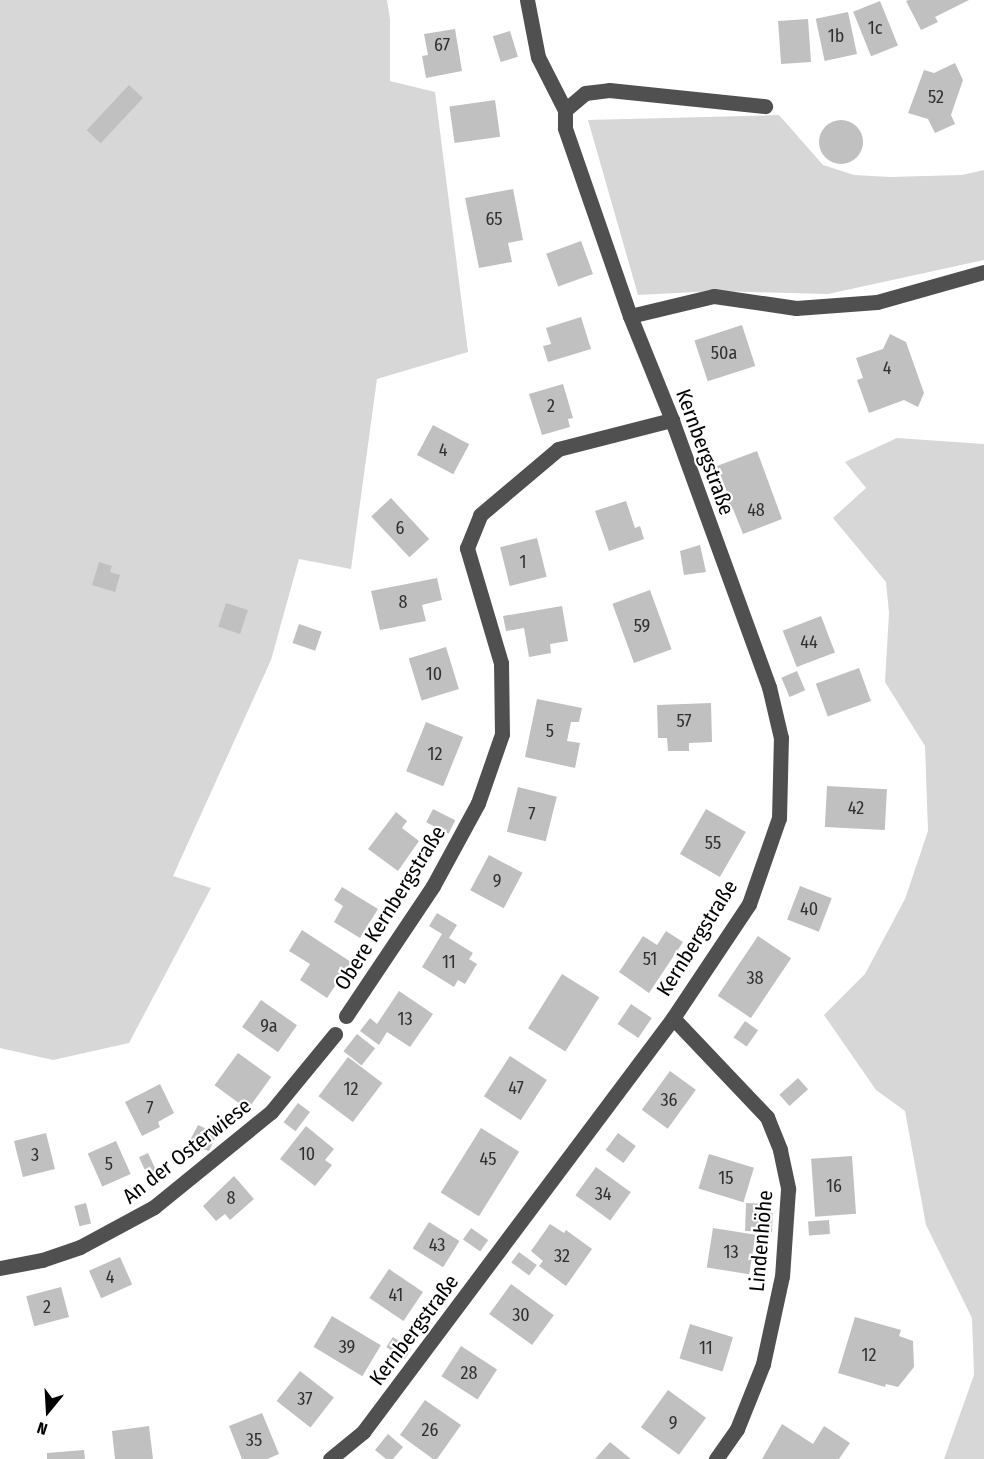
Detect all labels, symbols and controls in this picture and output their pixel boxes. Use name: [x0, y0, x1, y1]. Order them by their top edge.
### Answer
house number: 1c: [868, 17, 882, 39]
house number: 1b: [828, 25, 844, 47]
house number: 67: [434, 34, 450, 56]
house number: 52: [928, 86, 944, 108]
house number: 65: [485, 208, 503, 230]
house number: 50a: [711, 342, 737, 364]
house number: 4: [883, 357, 891, 379]
street label: Kernbergstraße: [671, 386, 739, 518]
house number: 2: [547, 395, 555, 417]
house number: 4: [439, 439, 447, 461]
house number: 48: [747, 499, 765, 521]
house number: 6: [396, 517, 404, 539]
house number: 1: [519, 551, 527, 573]
house number: 8: [399, 591, 407, 613]
house number: 59: [634, 615, 650, 637]
house number: 44: [800, 631, 818, 653]
house number: 10: [426, 663, 442, 685]
house number: 57: [676, 710, 692, 732]
house number: 5: [546, 720, 554, 742]
house number: 12: [428, 743, 442, 765]
house number: 42: [848, 797, 864, 819]
house number: 7: [528, 803, 536, 825]
street label: Obere Kernbergstraße: [329, 821, 451, 995]
house number: 55: [705, 832, 721, 854]
house number: 9: [493, 870, 501, 892]
street label: Kernbergstraße: [651, 875, 743, 1001]
house number: 40: [800, 898, 818, 920]
house number: 51: [643, 948, 657, 970]
house number: 11: [442, 951, 456, 973]
house number: 38: [746, 967, 764, 989]
house number: 13: [397, 1008, 413, 1030]
house number: 9a: [260, 1015, 278, 1037]
house number: 47: [508, 1077, 524, 1099]
house number: 12: [344, 1078, 358, 1100]
house number: 36: [660, 1089, 678, 1111]
street label: An der Osterwiese: [118, 1093, 256, 1209]
house number: 7: [146, 1097, 154, 1119]
house number: 10: [299, 1143, 315, 1165]
house number: 3: [31, 1144, 39, 1166]
house number: 45: [480, 1148, 496, 1170]
house number: 5: [105, 1153, 113, 1175]
house number: 15: [718, 1167, 734, 1189]
house number: 16: [826, 1175, 842, 1197]
house number: 34: [595, 1183, 611, 1205]
house number: 8: [227, 1187, 235, 1209]
street label: Lindenhöhe: [744, 1189, 778, 1293]
house number: 43: [429, 1234, 445, 1256]
house number: 13: [723, 1241, 739, 1263]
house number: 32: [554, 1245, 570, 1267]
house number: 4: [106, 1266, 114, 1288]
street label: Kernbergstraße: [364, 1270, 464, 1390]
house number: 41: [389, 1284, 403, 1306]
house number: 2: [43, 1296, 51, 1318]
house number: 30: [512, 1304, 530, 1326]
house number: 39: [339, 1336, 355, 1358]
house number: 11: [699, 1337, 713, 1359]
house number: 12: [862, 1344, 876, 1366]
house number: 28: [461, 1362, 477, 1384]
north arrow: [18, 1381, 78, 1441]
house number: 37: [297, 1388, 313, 1410]
house number: 9: [669, 1412, 677, 1434]
text: N: [35, 1418, 50, 1439]
house number: 26: [422, 1419, 438, 1441]
house number: 35: [246, 1429, 262, 1451]

